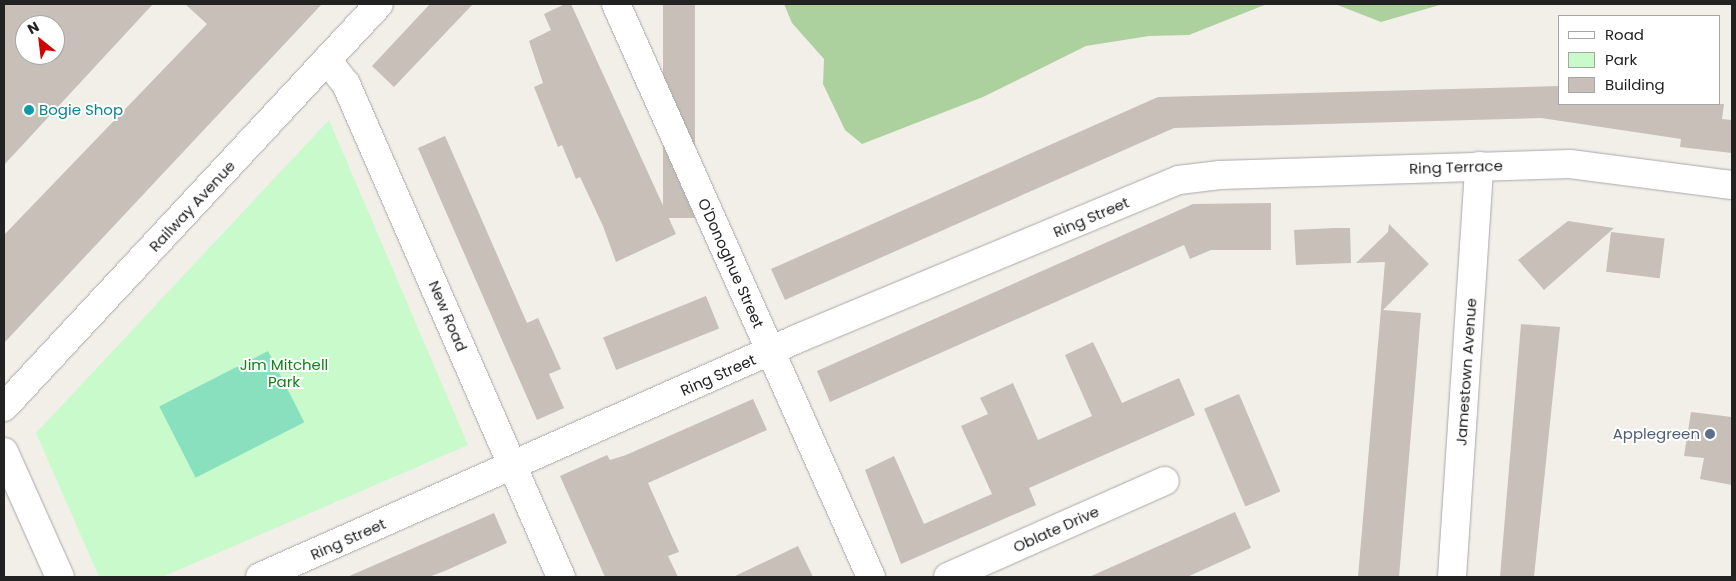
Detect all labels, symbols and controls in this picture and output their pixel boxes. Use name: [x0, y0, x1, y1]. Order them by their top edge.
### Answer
north arrow: [15, 15, 65, 65]
legend: [1558, 15, 1721, 105]
text: N: [24, 16, 43, 39]
text: Road: [1605, 24, 1644, 45]
text: Park: [1605, 49, 1637, 70]
text: Building: [1605, 74, 1665, 95]
place label: Bogie Shop: [39, 101, 123, 119]
marker: Bogie Shop: [23, 104, 35, 116]
street label: Ring Terrace: [1409, 156, 1503, 178]
street label: Railway Avenue: [145, 157, 239, 255]
street label: Ring Street: [1050, 193, 1132, 241]
street label: O'Donoghue Street: [694, 195, 768, 331]
street label: New Road: [425, 278, 471, 354]
street label: Jamestown Avenue: [1452, 298, 1480, 446]
street label: Ring Street: [678, 350, 758, 400]
park label: Jim Mitchell Park: [240, 355, 328, 390]
place label: Applegreen: [1613, 425, 1700, 443]
marker: Applegreen: [1704, 428, 1716, 440]
street label: Oblate Drive: [1010, 502, 1102, 556]
street label: Ring Street: [308, 514, 388, 564]

